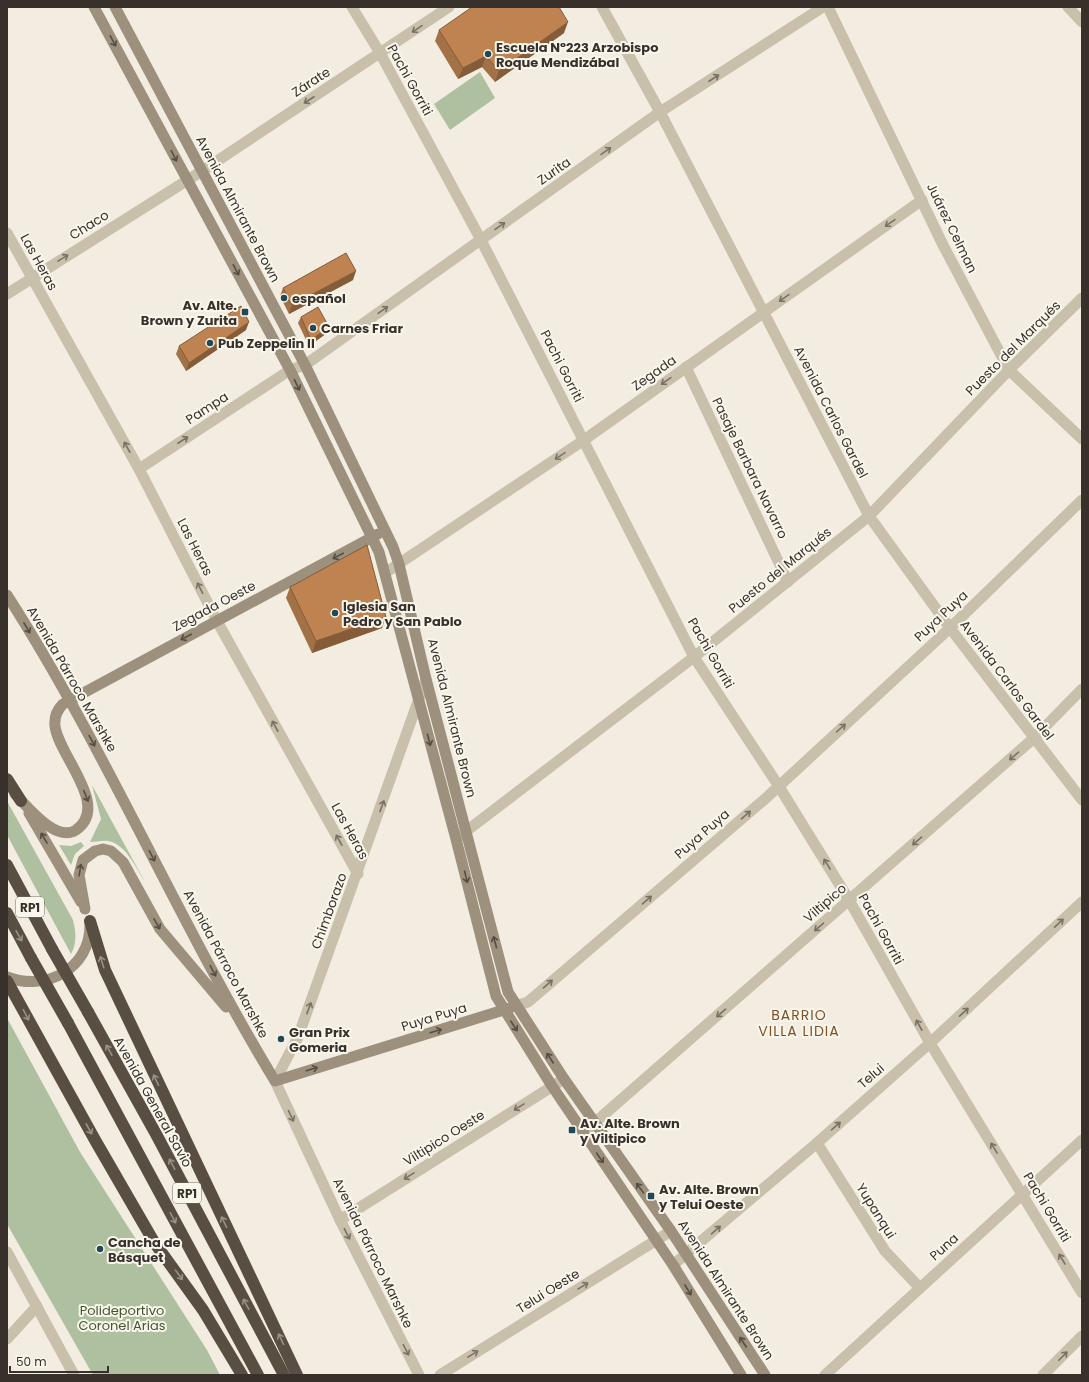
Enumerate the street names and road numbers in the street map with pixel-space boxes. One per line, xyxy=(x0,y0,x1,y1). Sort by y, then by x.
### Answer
street label: Pachi Gorriti xyxy=(383,41,437,119)
street label: Zárate xyxy=(288,63,334,101)
street label: Avenida Almirante Brown xyxy=(191,132,285,286)
street label: Zurita xyxy=(533,153,575,189)
street label: Juárez Celman xyxy=(922,180,982,276)
street label: Chaco xyxy=(66,205,112,245)
street label: Las Heras xyxy=(16,230,62,294)
street label: Puesto del Marqués xyxy=(961,296,1065,400)
street label: Pachi Gorriti xyxy=(536,327,588,405)
street label: Avenida Carlos Gardel xyxy=(789,343,873,481)
street label: Zegada xyxy=(628,351,680,395)
street label: Pampa xyxy=(182,387,232,429)
street label: Pasaje Barbara Navarro xyxy=(707,394,793,542)
street label: Las Heras xyxy=(172,515,218,579)
street label: Puesto del Marqués xyxy=(724,522,836,618)
street label: Zegada Oeste xyxy=(169,576,259,636)
street label: Puya Puya xyxy=(910,586,972,646)
street label: Avenida Párroco Marshke xyxy=(22,603,122,755)
street label: Pachi Gorriti xyxy=(683,614,739,692)
street label: Avenida Carlos Gardel xyxy=(955,616,1059,744)
street label: Avenida Almirante Brown xyxy=(423,636,481,800)
street label: Las Heras xyxy=(327,799,373,863)
street label: Puya Puya xyxy=(670,805,734,863)
street label: Chimborazo xyxy=(306,870,352,952)
street label: Viltipico xyxy=(799,879,851,927)
street label: Avenida Párroco Marshke xyxy=(179,887,273,1041)
street label: Pachi Gorriti xyxy=(854,890,908,968)
road number: RP1 xyxy=(16,897,44,917)
street label: Puya Puya xyxy=(399,998,469,1036)
street label: Avenida General Savio xyxy=(109,1033,197,1171)
street label: Telui xyxy=(854,1059,888,1093)
street label: Viltipico Oeste xyxy=(400,1105,488,1171)
street label: Pachi Gorriti xyxy=(1019,1168,1075,1246)
street label: Avenida Párroco Marshke xyxy=(328,1175,418,1331)
street label: Yupanqui xyxy=(851,1180,901,1242)
road number: RP1 xyxy=(173,1183,201,1203)
street label: Avenida Almirante Brown xyxy=(673,1216,779,1364)
street label: Puna xyxy=(925,1229,963,1265)
street label: Telui Oeste xyxy=(513,1264,583,1318)

